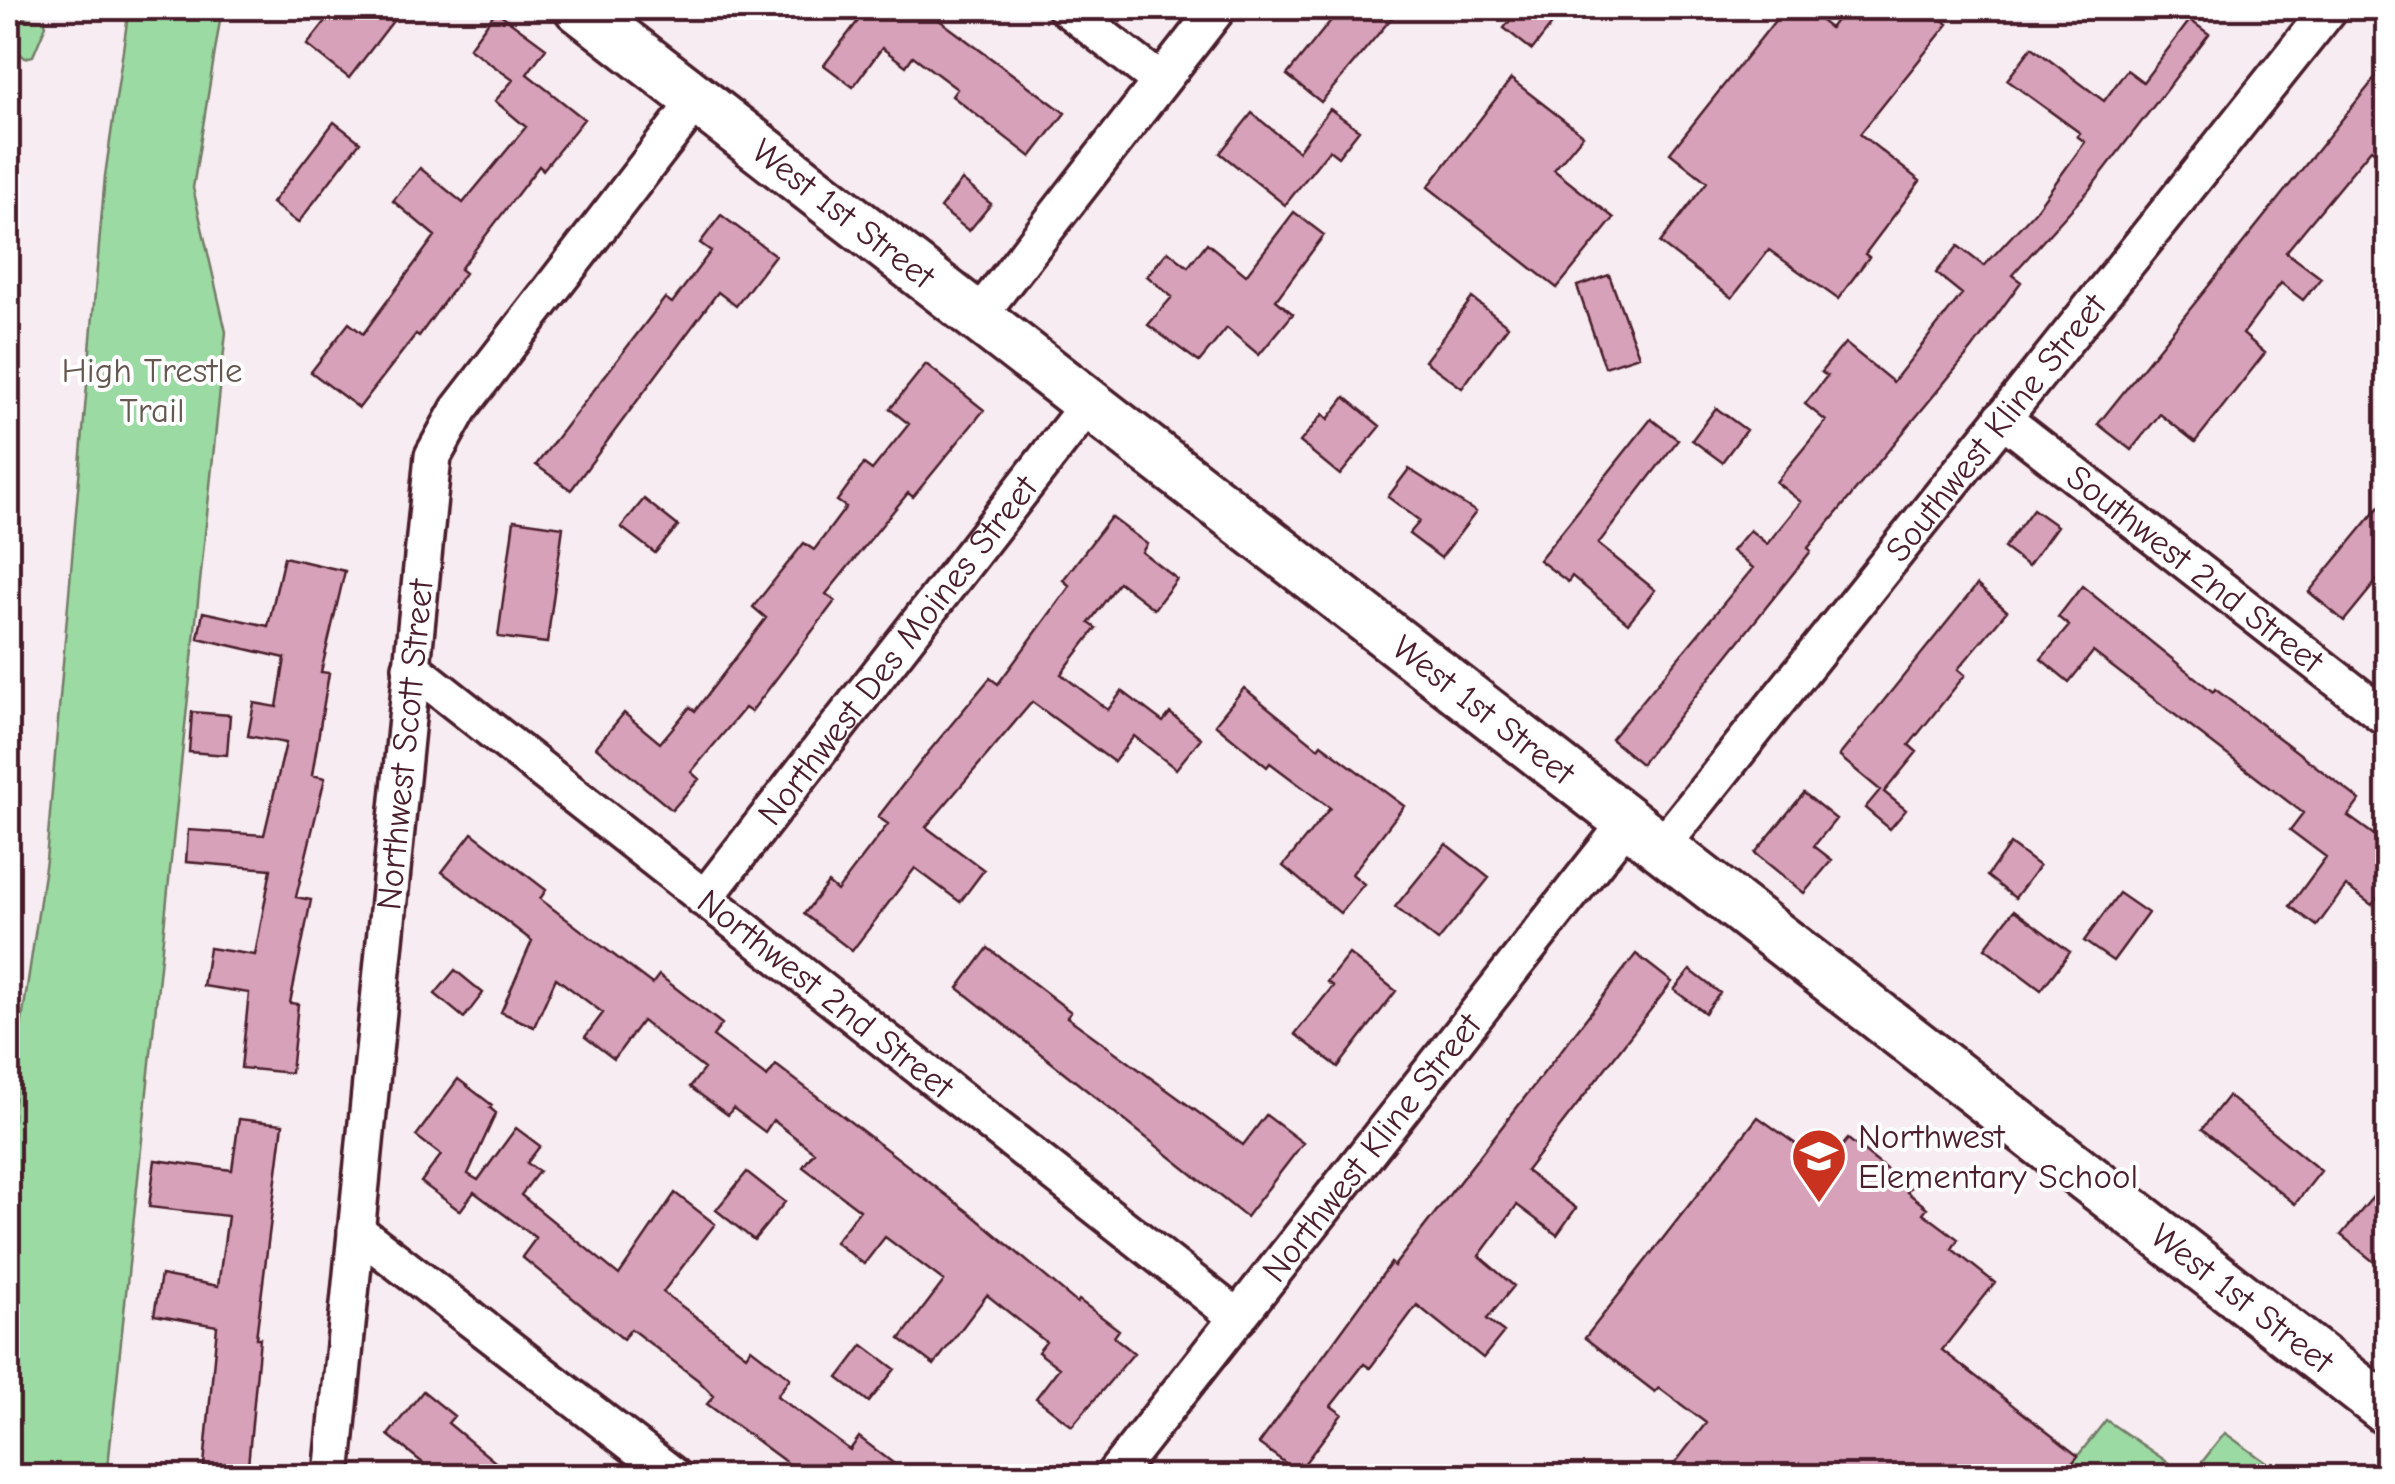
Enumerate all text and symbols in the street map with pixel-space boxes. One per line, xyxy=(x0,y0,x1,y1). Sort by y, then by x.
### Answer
street label: West 1st Street xyxy=(744,130,944,298)
street label: Southwest Kline Street xyxy=(1877,285,2115,570)
park label: High Trestle Trail xyxy=(61,350,243,431)
street label: Southwest 2nd Street xyxy=(2058,456,2332,682)
street label: Northwest Des Moines Street xyxy=(749,467,1047,833)
street label: Northwest Scott Street xyxy=(368,576,442,912)
street label: West 1st Street xyxy=(1384,627,1584,794)
street label: Northwest 2nd Street xyxy=(690,881,962,1108)
street label: Northwest Kline Street xyxy=(1254,1005,1490,1290)
place label: Northwest Elementary School xyxy=(1858,1116,2138,1197)
school or university icon: Northwest Elementary School xyxy=(1789,1126,1849,1205)
street label: West 1st Street xyxy=(2143,1215,2342,1383)

